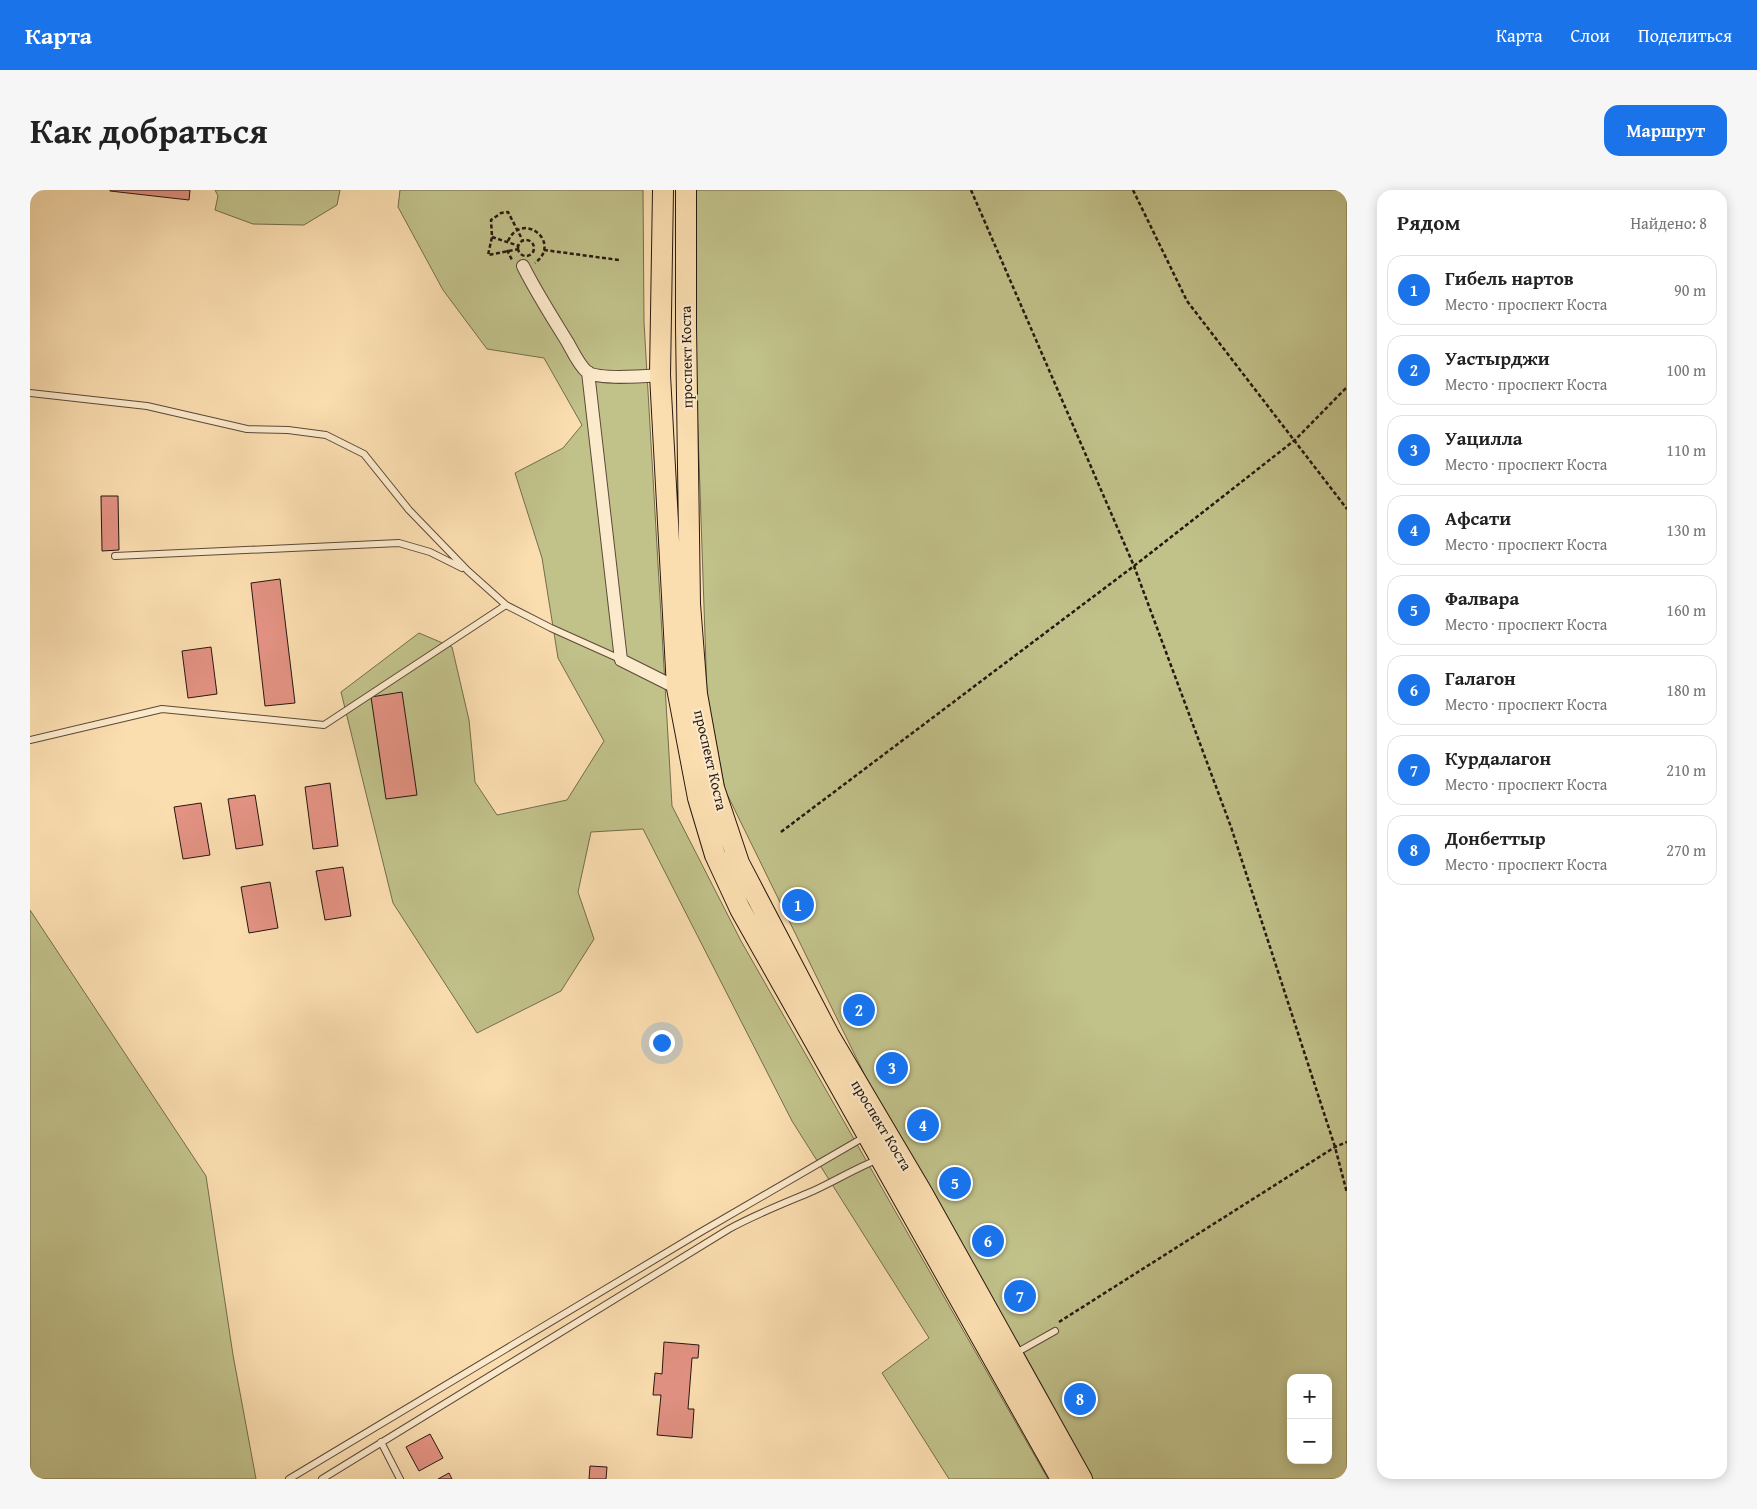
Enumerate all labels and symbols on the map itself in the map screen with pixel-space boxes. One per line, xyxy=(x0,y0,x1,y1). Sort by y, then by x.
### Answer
street label: проспект Коста xyxy=(675,305,697,409)
street label: проспект Коста xyxy=(689,708,733,813)
pin: 1 xyxy=(782,886,814,924)
pin: 2 xyxy=(843,991,875,1029)
your location xyxy=(649,1030,675,1056)
pin: 3 xyxy=(876,1049,908,1087)
street label: проспект Коста xyxy=(847,1076,918,1175)
pin: 4 xyxy=(907,1106,939,1144)
pin: 5 xyxy=(939,1164,971,1202)
pin: 6 xyxy=(972,1222,1004,1260)
pin: 7 xyxy=(1004,1277,1036,1315)
pin: 8 xyxy=(1064,1380,1096,1418)

